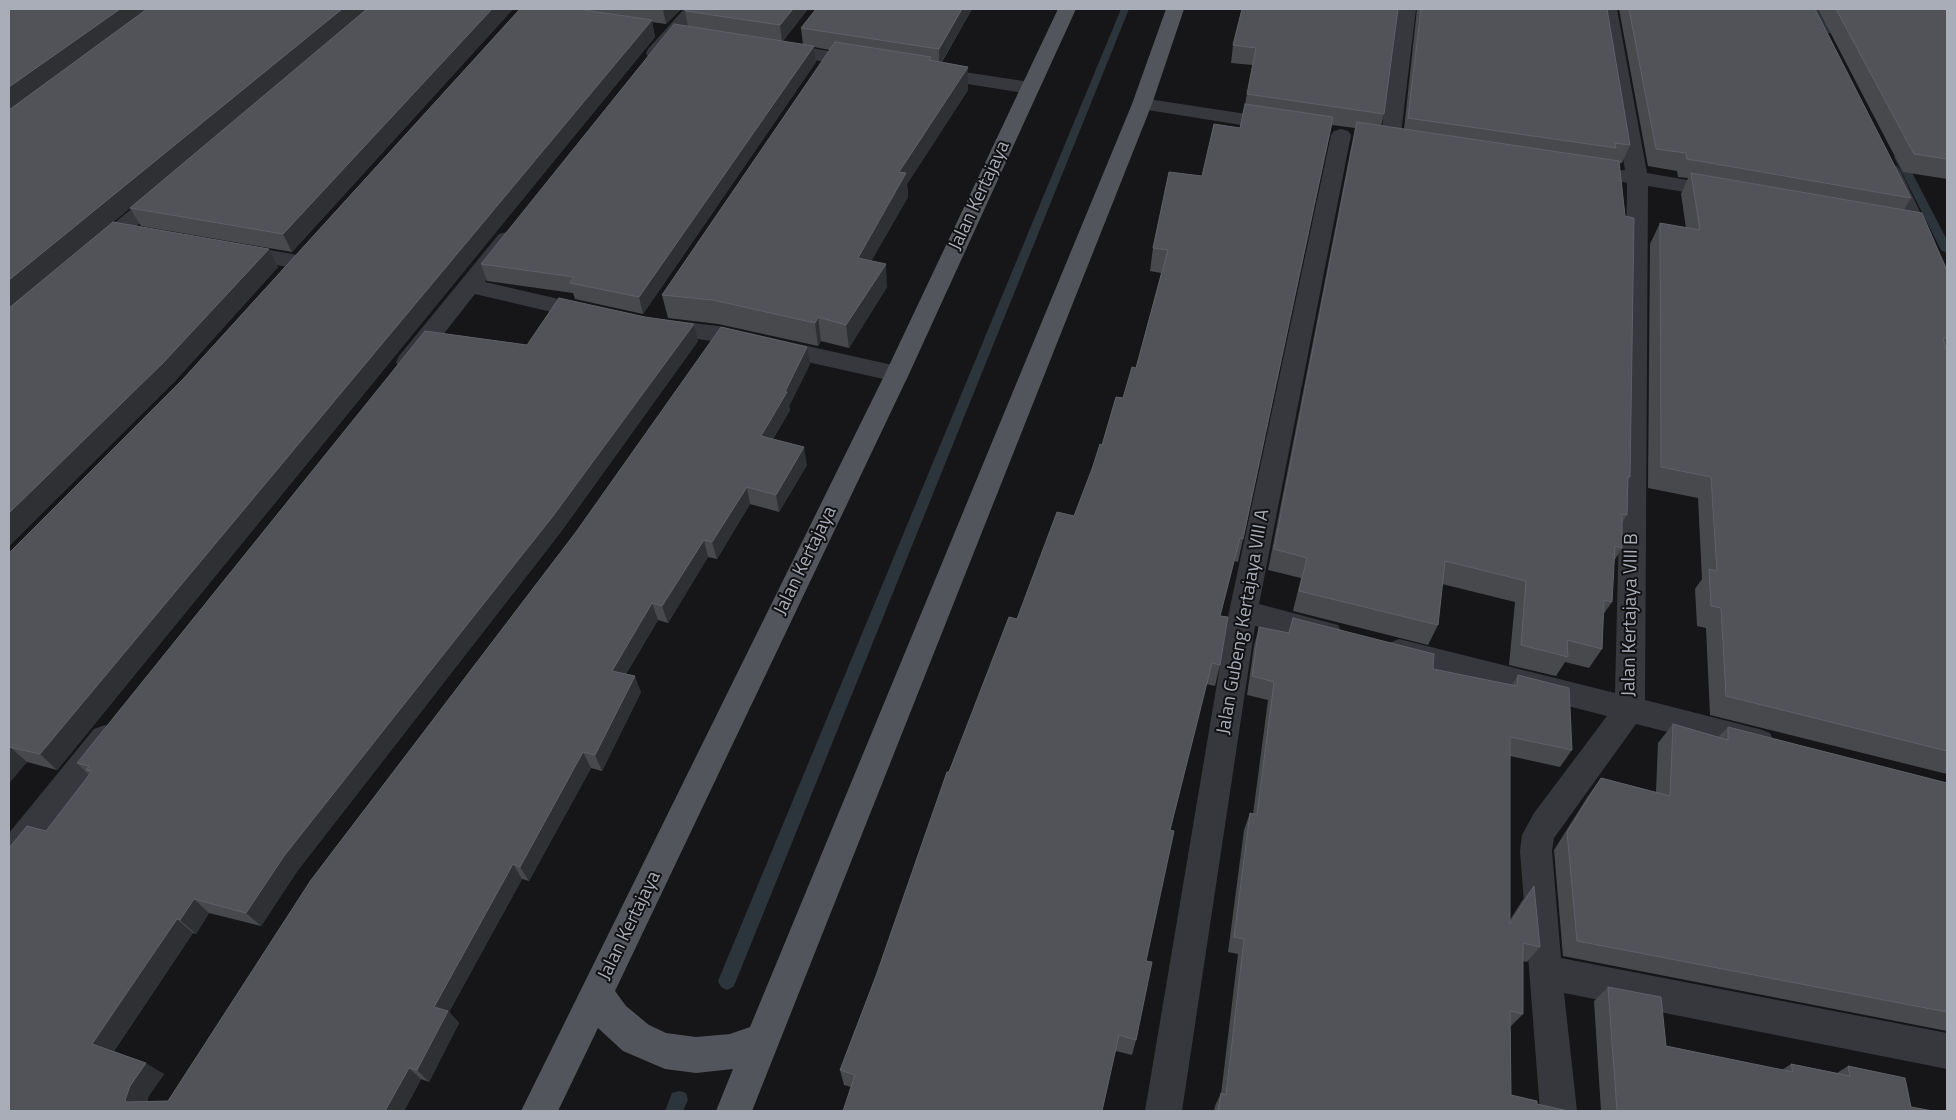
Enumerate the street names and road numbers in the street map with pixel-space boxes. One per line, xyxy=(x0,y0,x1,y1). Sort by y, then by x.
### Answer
street label: Jalan Kertajaya xyxy=(945,138,1015,254)
street label: Jalan Kertajaya xyxy=(770,503,842,619)
street label: Jalan Gubeng Kertajaya VIII A xyxy=(1213,507,1275,737)
street label: Jalan Kertajaya VIII B xyxy=(1618,533,1644,697)
street label: Jalan Kertajaya xyxy=(594,868,666,984)

